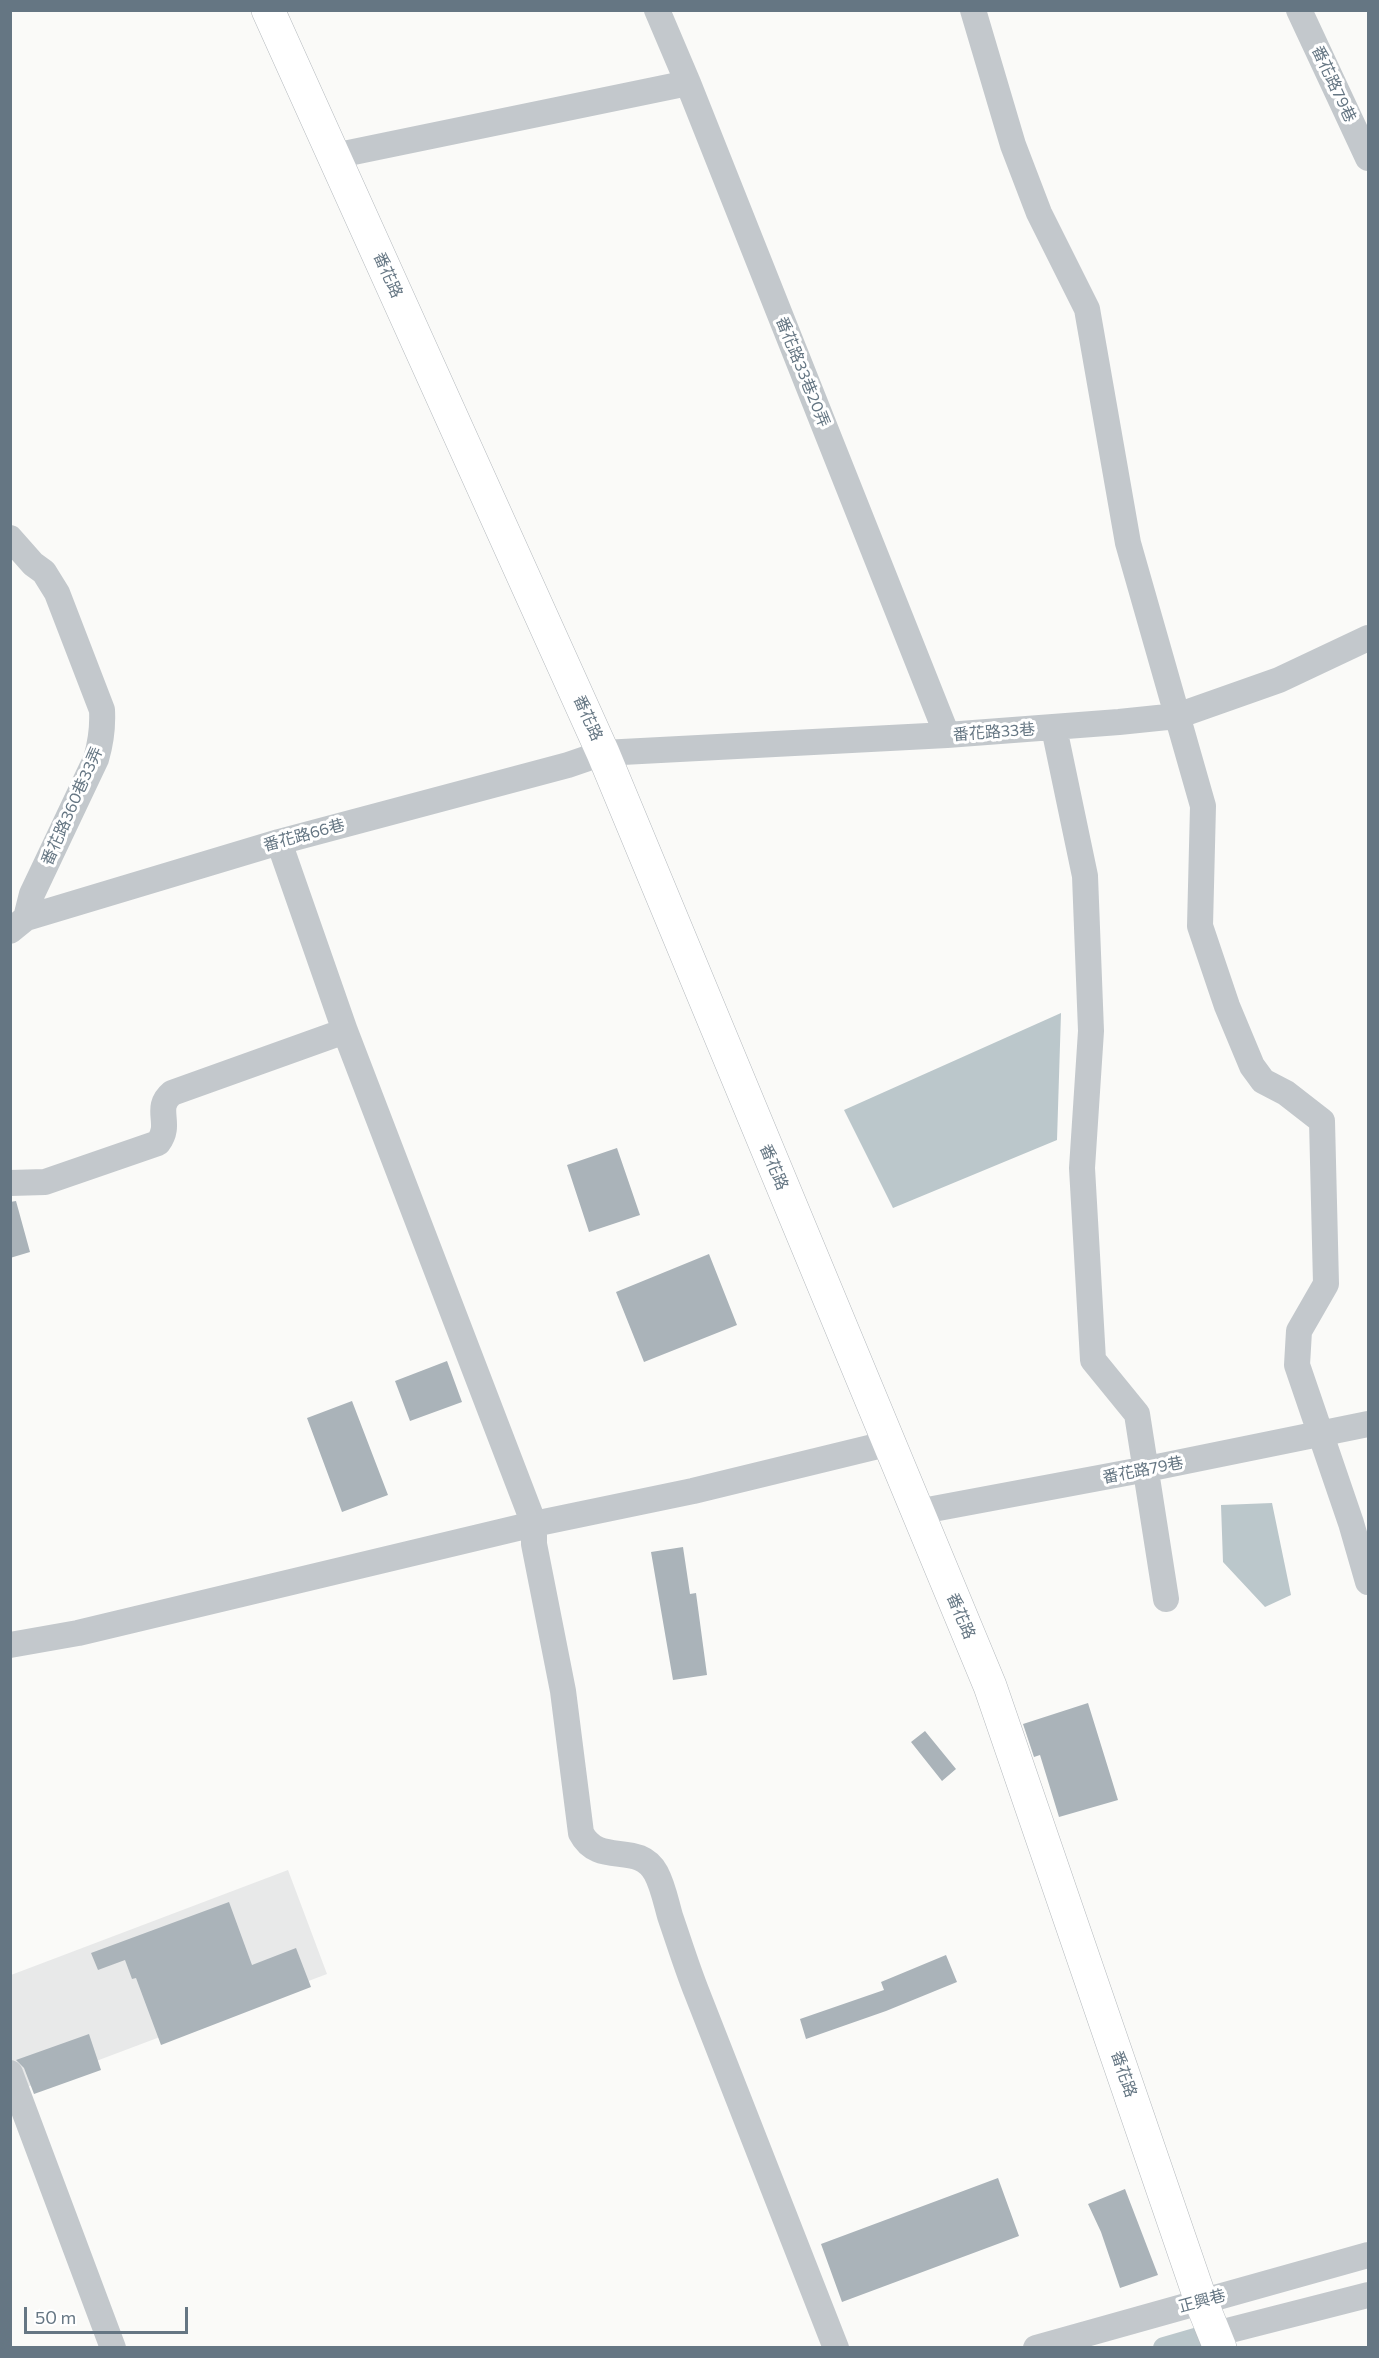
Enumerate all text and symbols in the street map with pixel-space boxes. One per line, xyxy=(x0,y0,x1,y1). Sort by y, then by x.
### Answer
street label: 番花路79巷 xyxy=(1308,43,1360,125)
street label: 番花路 xyxy=(369,249,407,301)
street label: 番花路33巷20弄 xyxy=(772,314,834,430)
street label: 番花路 xyxy=(569,692,607,744)
street label: 番花路33巷 xyxy=(952,720,1036,744)
street label: 番花路360巷33弄 xyxy=(37,744,107,868)
street label: 番花路66巷 xyxy=(261,815,347,855)
street label: 番花路 xyxy=(756,1141,792,1193)
street label: 番花路79巷 xyxy=(1101,1453,1185,1487)
street label: 番花路 xyxy=(943,1590,979,1642)
street label: 番花路 xyxy=(1107,2048,1141,2100)
street label: 正興巷 xyxy=(1176,2286,1228,2316)
scale bar xyxy=(27,2295,190,2333)
text: 50 m xyxy=(35,2306,76,2328)

